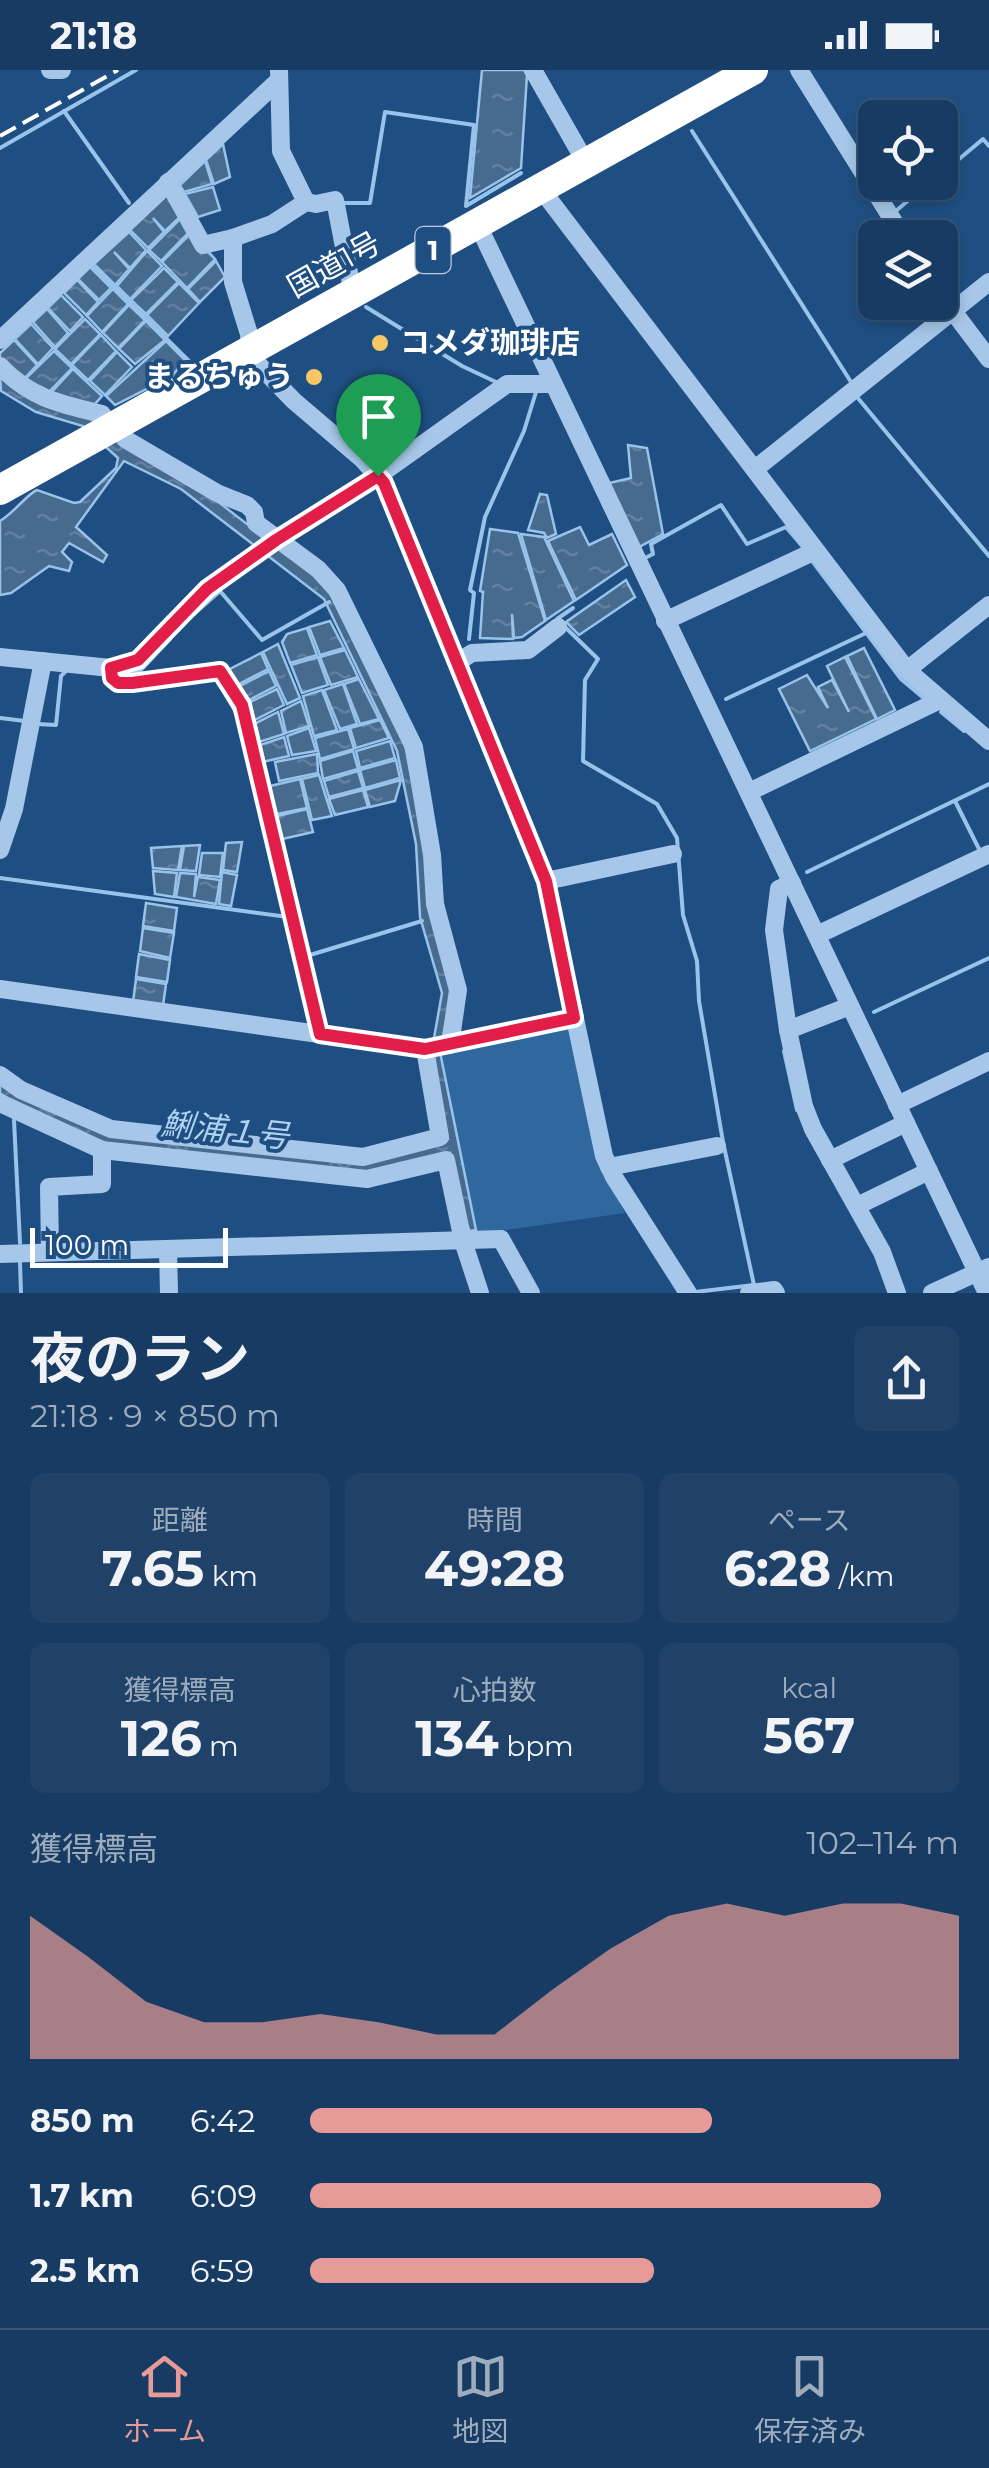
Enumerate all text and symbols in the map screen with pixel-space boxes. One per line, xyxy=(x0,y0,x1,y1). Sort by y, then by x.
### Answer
text: 21:18 xyxy=(50,12,137,59)
map controls xyxy=(858,100,958,320)
button: locate xyxy=(858,100,958,200)
button: layers xyxy=(858,220,958,320)
street label: 国道1号 xyxy=(281,224,387,305)
road number: 1 xyxy=(416,227,450,273)
place label: コメダ珈琲店 xyxy=(400,324,580,361)
marker: コメダ珈琲店 xyxy=(369,332,391,354)
place label: まるちゅう xyxy=(144,358,294,395)
marker: まるちゅう xyxy=(303,366,325,388)
pin xyxy=(336,374,421,477)
icon: arrive xyxy=(351,389,406,444)
water label: 鯏浦１号 xyxy=(159,1103,293,1156)
scale bar xyxy=(30,1223,228,1268)
text: 100 m xyxy=(45,1228,129,1262)
text: 夜のラン xyxy=(30,1325,250,1392)
button: share xyxy=(854,1326,959,1431)
text: 21:18 · 9 × 850 m xyxy=(30,1396,280,1435)
text: 距離 xyxy=(152,1503,208,1537)
text: 時間 xyxy=(466,1503,523,1537)
text: ペース xyxy=(768,1503,850,1537)
text: 7.65 xyxy=(102,1538,204,1599)
text: 49:28 xyxy=(424,1538,565,1599)
text: 6:28 xyxy=(724,1538,831,1599)
text: km xyxy=(204,1559,258,1593)
text: /km xyxy=(831,1559,894,1593)
text: kcal xyxy=(781,1671,837,1705)
text: 獲得標高 xyxy=(124,1673,236,1707)
text: 心拍数 xyxy=(452,1673,537,1707)
text: 567 xyxy=(763,1705,855,1766)
text: 126 xyxy=(121,1708,202,1769)
text: 134 xyxy=(415,1708,499,1769)
text: m xyxy=(202,1729,239,1763)
text: bpm xyxy=(499,1729,574,1763)
text: 102–114 m xyxy=(806,1823,959,1862)
text: 獲得標高 xyxy=(30,1829,158,1868)
text: 850 m xyxy=(30,2101,135,2140)
text: 6:42 xyxy=(190,2101,256,2140)
text: 1.7 km xyxy=(30,2176,134,2215)
text: 6:09 xyxy=(190,2176,257,2215)
text: 2.5 km xyxy=(30,2251,140,2290)
text: 6:59 xyxy=(190,2251,254,2290)
tab: ホーム xyxy=(123,2349,206,2449)
tab: 地図 xyxy=(452,2349,508,2449)
tab: 保存済み xyxy=(754,2349,866,2449)

